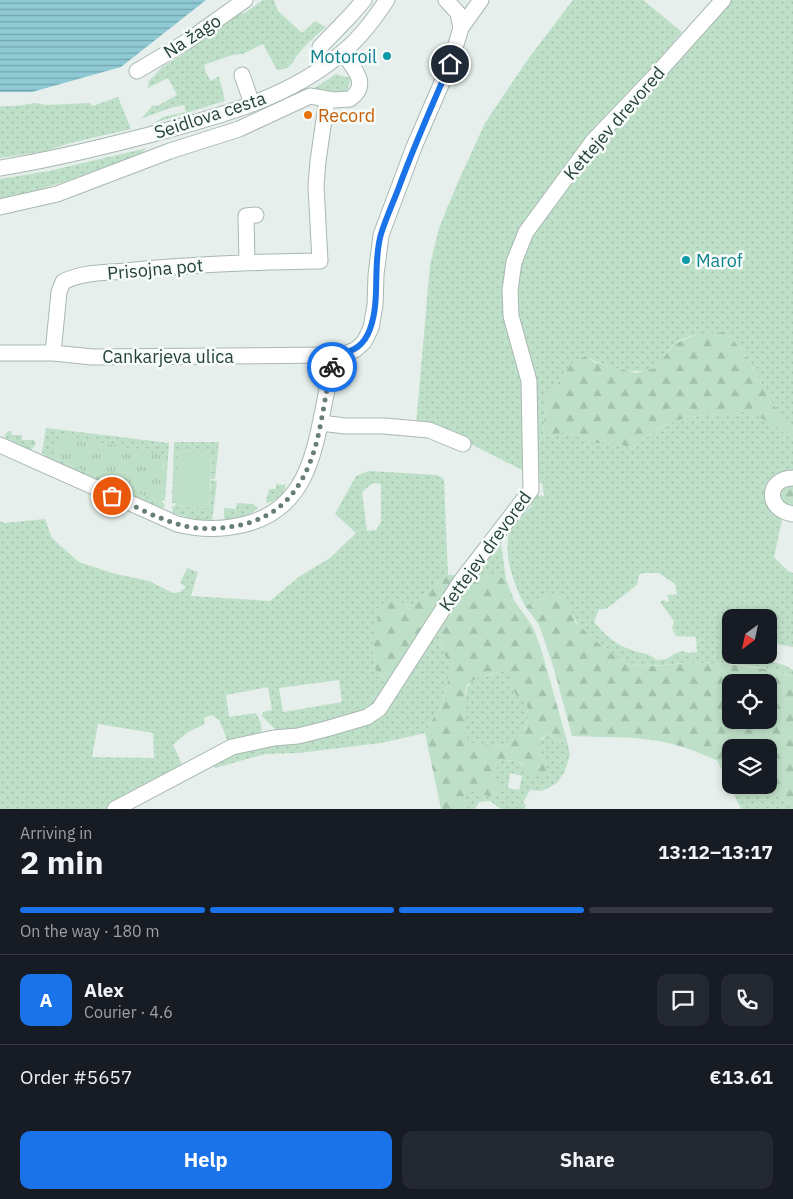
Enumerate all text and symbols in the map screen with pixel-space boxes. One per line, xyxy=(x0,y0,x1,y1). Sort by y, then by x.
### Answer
street label: Na žago xyxy=(159,9,225,63)
pin xyxy=(429,43,471,85)
place label: Motoroil xyxy=(310,45,377,68)
marker: Motoroil xyxy=(381,50,393,62)
icon: home xyxy=(436,50,464,78)
street label: Kettejev drevored xyxy=(558,62,670,184)
street label: Seidlova cesta xyxy=(151,86,269,144)
place label: Record xyxy=(318,104,375,127)
marker: Record xyxy=(302,109,314,121)
place label: Marof xyxy=(696,249,743,272)
street label: Prisojna pot xyxy=(106,253,204,285)
marker: Marof xyxy=(680,254,692,266)
courier xyxy=(307,342,357,392)
street label: Cankarjeva ulica xyxy=(102,345,234,368)
icon: bike xyxy=(318,353,346,381)
pin xyxy=(91,475,133,517)
icon: bag xyxy=(98,482,126,510)
street label: Kettejev drevored xyxy=(434,486,536,616)
north arrow xyxy=(722,609,778,664)
map controls xyxy=(722,609,777,794)
button: locate xyxy=(722,674,777,729)
button: layers xyxy=(722,739,777,794)
text: Arriving in xyxy=(20,823,92,843)
text: 13:12–13:17 xyxy=(658,840,773,864)
text: 2 min xyxy=(20,841,104,883)
text: On the way · 180 m xyxy=(20,921,159,941)
button: chat xyxy=(657,974,709,1026)
button: phone xyxy=(721,974,773,1026)
text: Alex xyxy=(84,978,124,1002)
text: A xyxy=(39,988,53,1012)
text: Courier · 4.6 xyxy=(84,1002,173,1022)
text: Order #5657 xyxy=(20,1065,132,1089)
text: €13.61 xyxy=(710,1065,773,1089)
button: Help xyxy=(20,1131,392,1189)
button: Share xyxy=(402,1131,773,1189)

